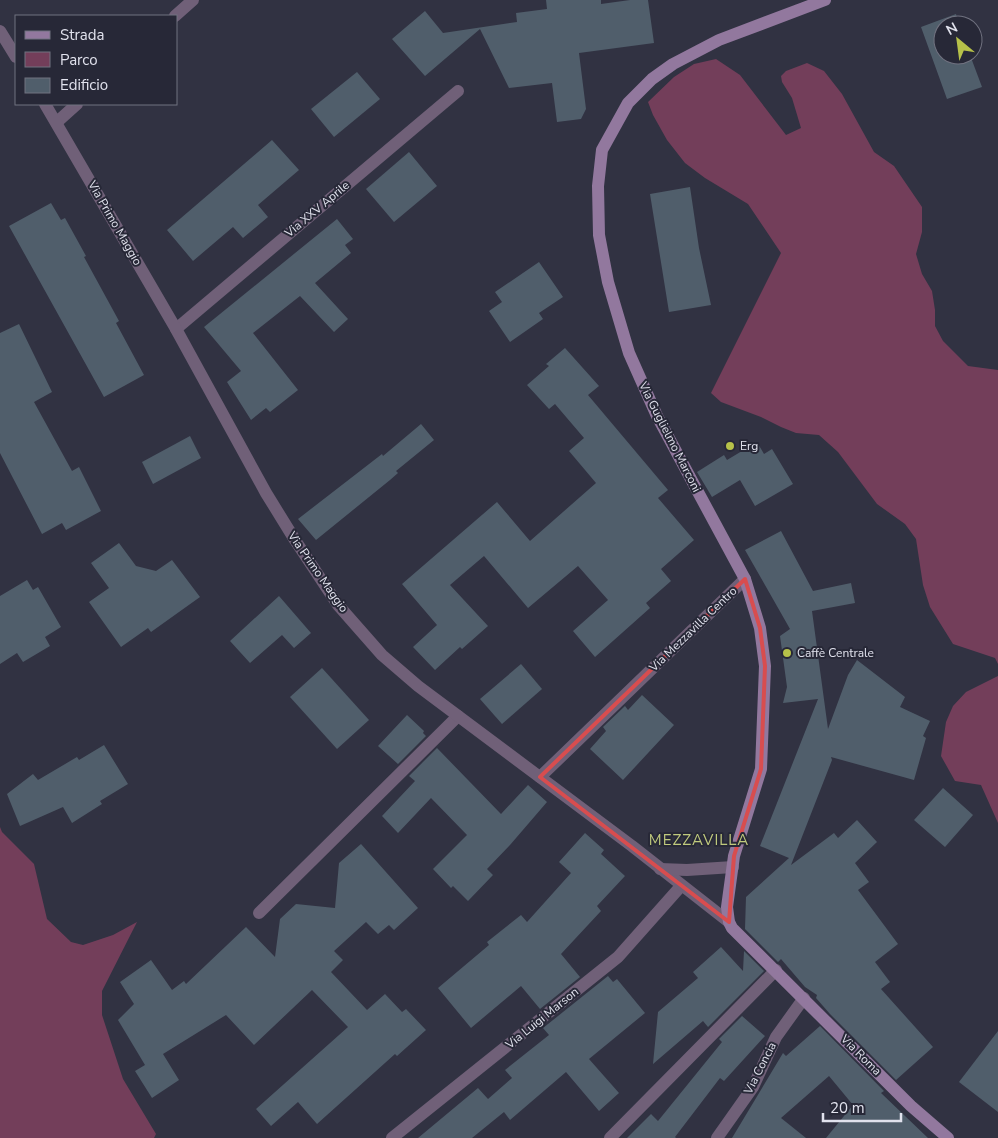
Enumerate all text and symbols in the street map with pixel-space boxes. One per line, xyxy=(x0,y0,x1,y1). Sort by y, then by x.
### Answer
legend xyxy=(15,15,178,105)
north arrow xyxy=(933,15,983,65)
text: N xyxy=(943,18,961,40)
text: Strada xyxy=(60,25,104,45)
text: Parco xyxy=(60,50,98,70)
text: Edificio xyxy=(60,75,108,95)
street label: Via Primo Maggio xyxy=(84,177,146,269)
street label: Via XXV Aprile xyxy=(280,177,353,241)
street label: Via Guglielmo Marconi xyxy=(635,378,705,495)
place label: Erg xyxy=(740,438,758,454)
marker: Erg xyxy=(724,440,736,452)
street label: Via Primo Maggio xyxy=(284,528,352,616)
street label: Via Mezzavilla Centro xyxy=(645,583,740,676)
place label: Caffè Centrale xyxy=(797,645,874,661)
marker: Caffè Centrale xyxy=(781,647,793,659)
district label: MEZZAVILLA xyxy=(649,830,749,850)
street label: Via Luigi Marson xyxy=(501,984,582,1053)
street label: Via Roma xyxy=(836,1030,885,1079)
street label: Via Concia xyxy=(740,1039,780,1098)
scale bar xyxy=(823,1090,900,1122)
text: 20 m xyxy=(830,1098,865,1118)

